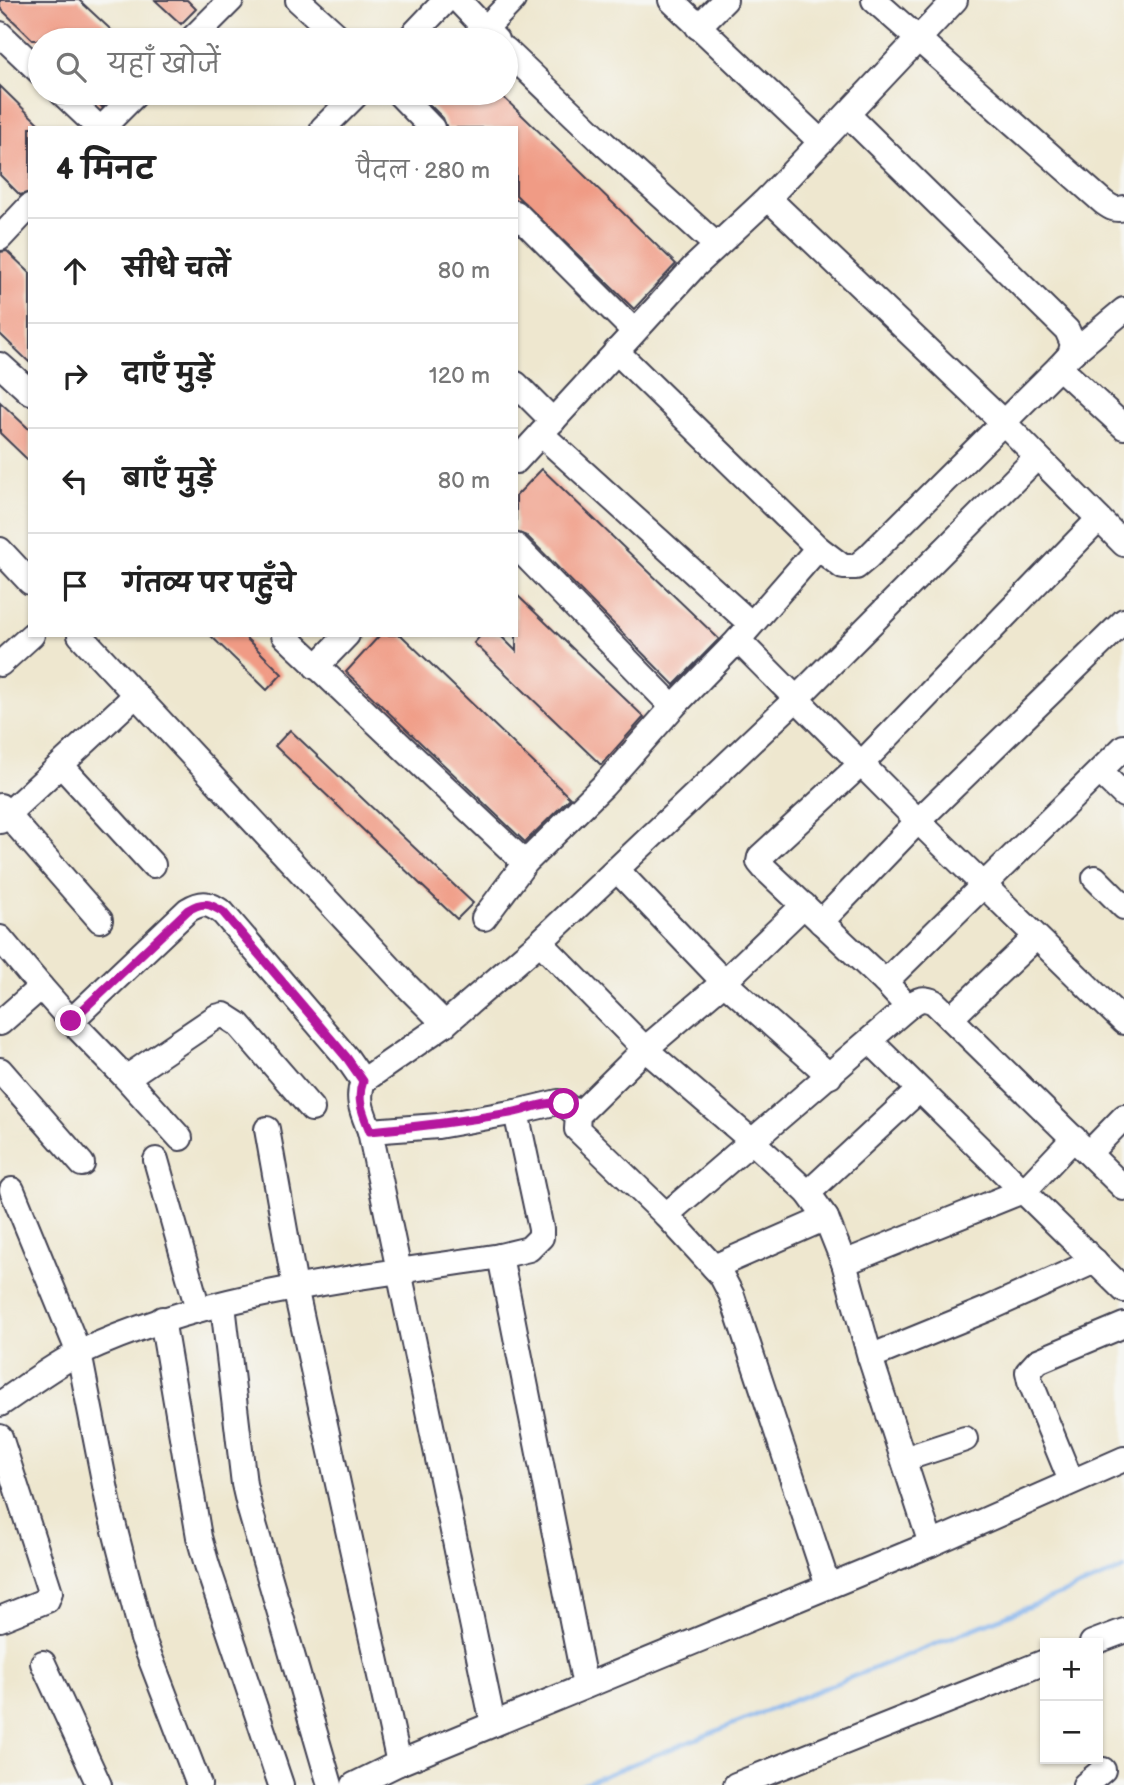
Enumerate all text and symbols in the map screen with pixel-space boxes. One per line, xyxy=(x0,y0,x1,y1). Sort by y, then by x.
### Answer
search box xyxy=(28,28,518,105)
icon: search xyxy=(52,48,90,86)
text: यहाँ खोजें xyxy=(108,50,220,81)
text: 4 मिनट xyxy=(56,152,155,188)
text: पैदल · 280 m xyxy=(356,157,490,185)
icon: ahead xyxy=(56,252,94,290)
text: सीधे चलें xyxy=(123,254,230,285)
text: 80 m xyxy=(438,257,490,285)
icon: right xyxy=(56,357,94,395)
text: दाएँ मुड़ें xyxy=(123,359,214,390)
text: 120 m xyxy=(429,362,490,390)
icon: left xyxy=(56,462,94,500)
text: बाएँ मुड़ें xyxy=(123,464,215,495)
text: 80 m xyxy=(438,467,490,495)
icon: arrive xyxy=(56,567,94,605)
text: गंतव्य पर पहुँचे xyxy=(123,569,295,600)
route end xyxy=(55,1005,86,1036)
route start xyxy=(548,1088,579,1119)
map controls xyxy=(1040,1638,1103,1764)
button: + xyxy=(1040,1638,1103,1701)
button: − xyxy=(1040,1701,1103,1764)

